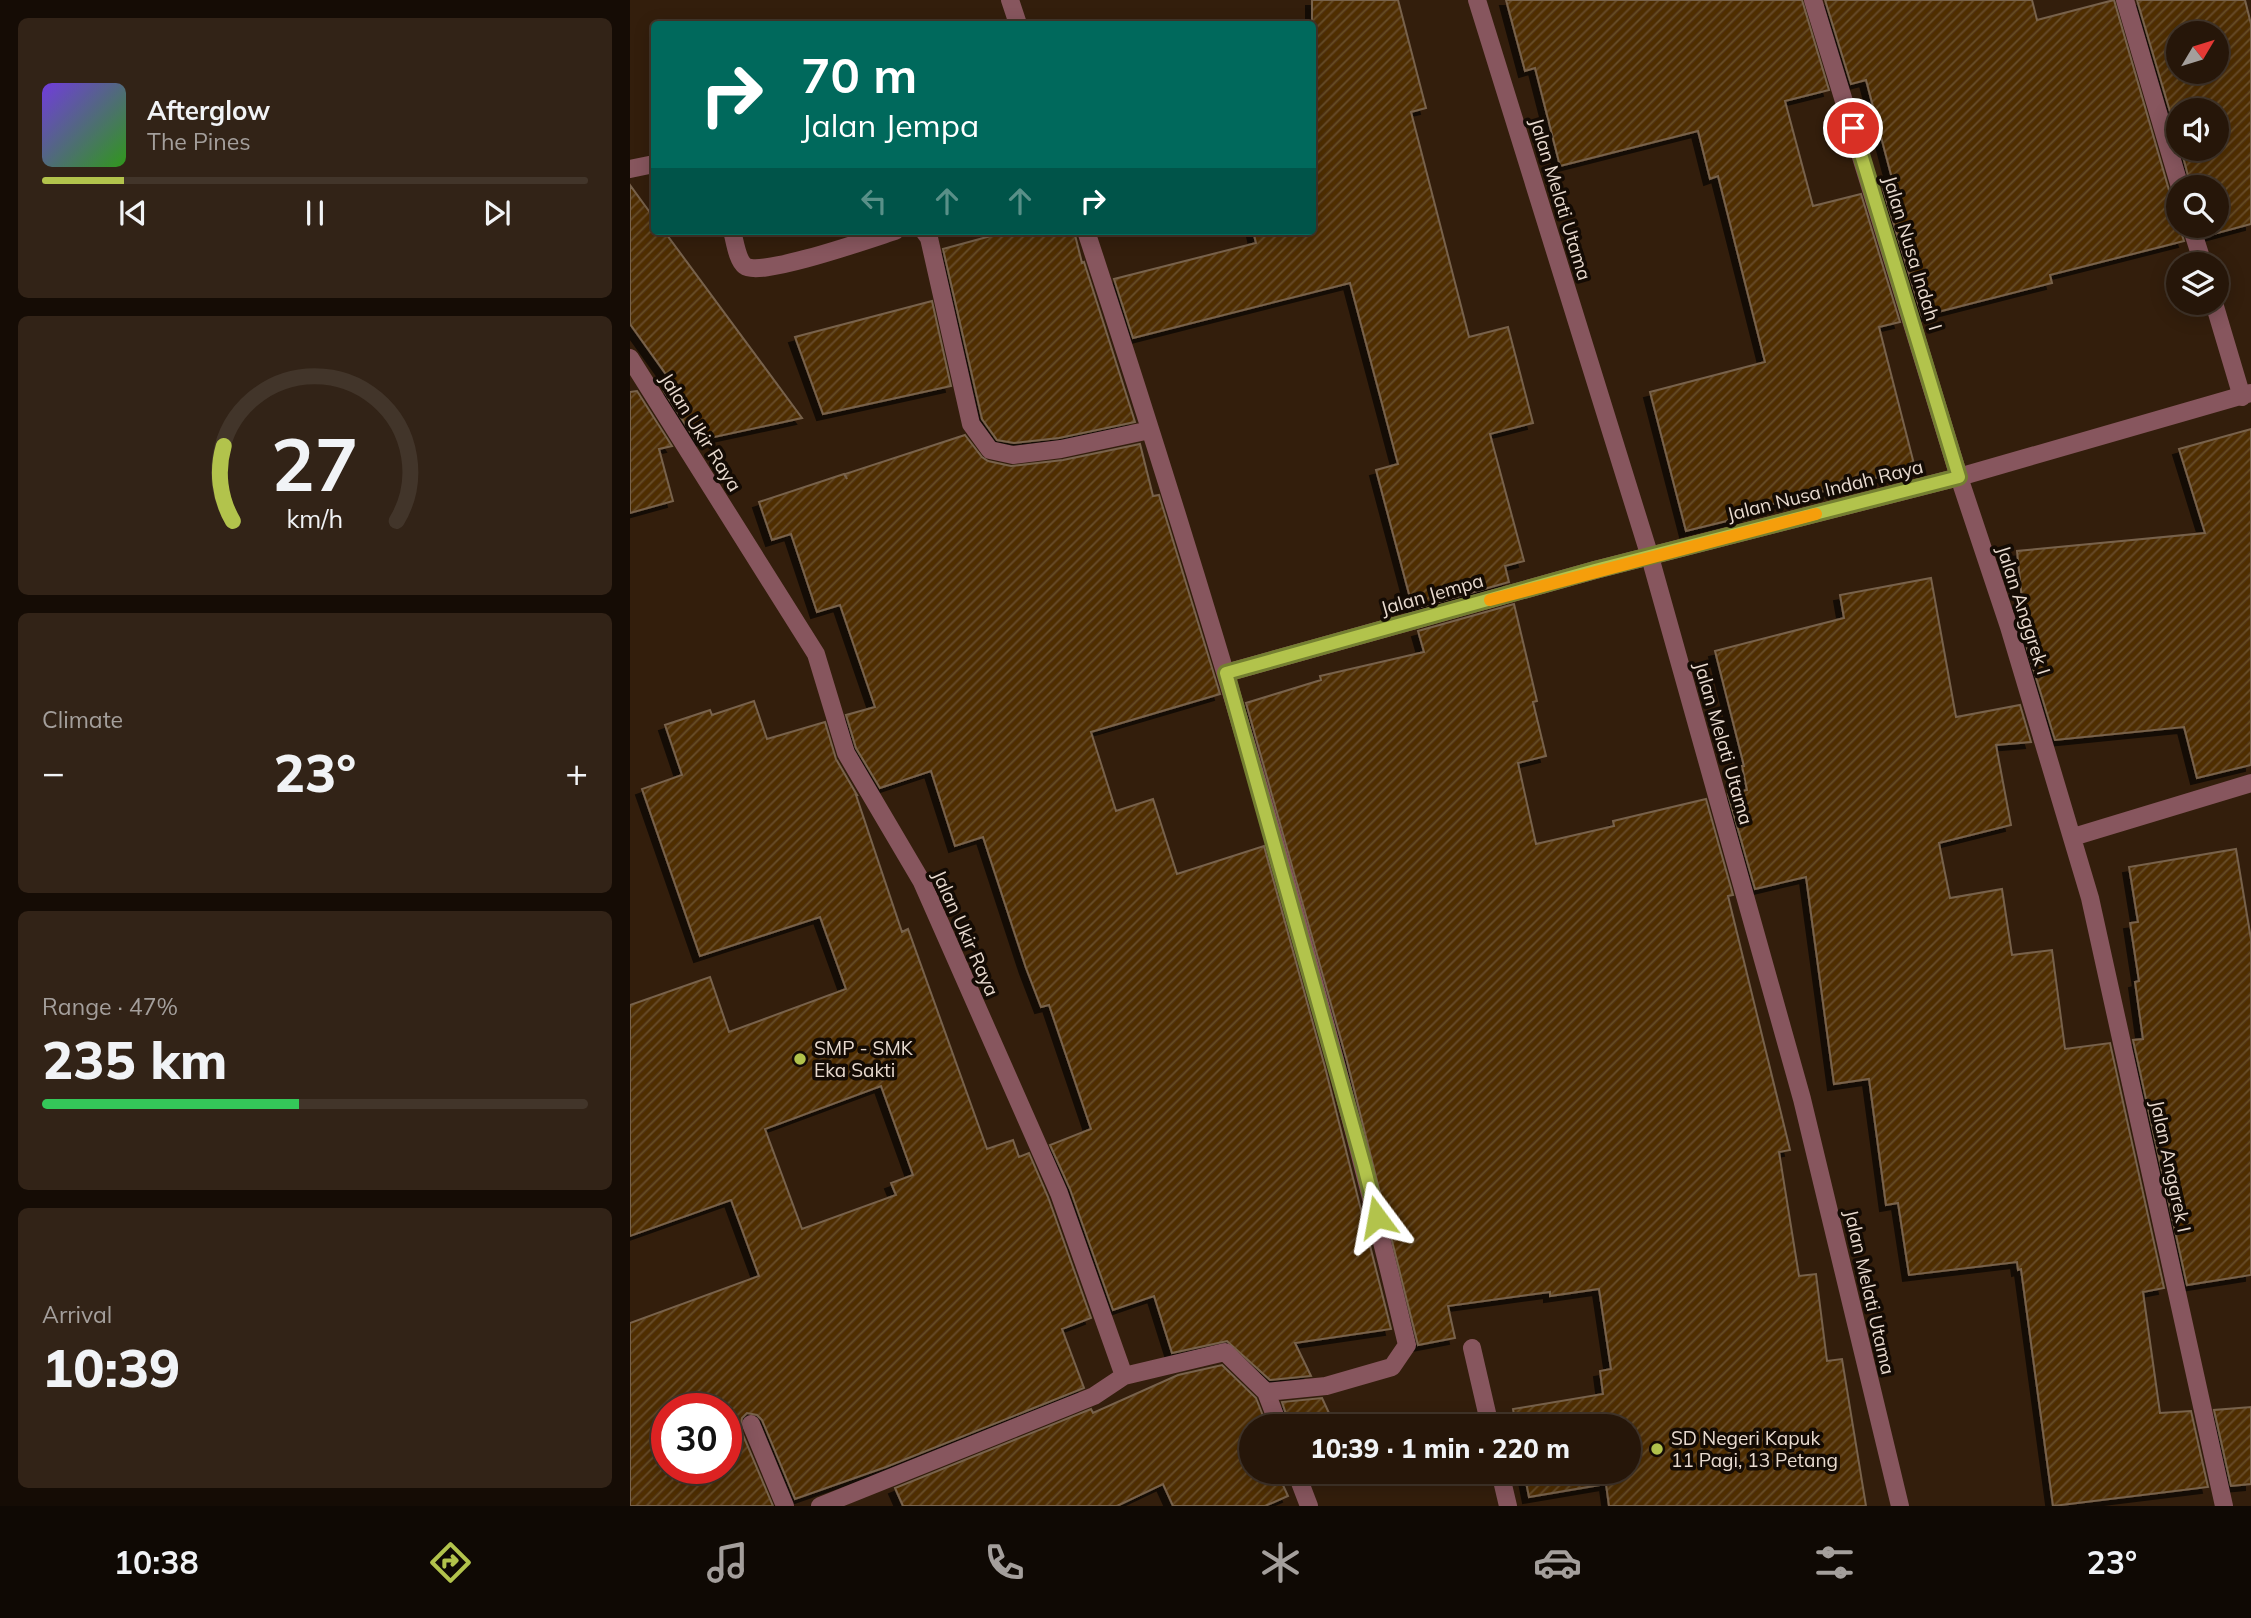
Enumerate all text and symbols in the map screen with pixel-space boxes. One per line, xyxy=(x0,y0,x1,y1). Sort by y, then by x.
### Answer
north arrow xyxy=(2166,21,2230,84)
map controls xyxy=(2166,21,2229,315)
text: 70 m xyxy=(801,44,917,105)
icon: right xyxy=(686,49,777,140)
text: Afterglow xyxy=(147,94,270,127)
pin xyxy=(1823,98,1883,158)
button: sound xyxy=(2166,98,2229,161)
text: Jalan Jempa xyxy=(801,105,979,145)
icon: arrive xyxy=(1834,109,1872,147)
street label: Jalan Melati Utama xyxy=(1525,115,1597,283)
text: The Pines xyxy=(147,127,251,156)
street label: Jalan Nusa Indah I xyxy=(1878,173,1948,333)
button: search xyxy=(2166,175,2229,238)
icon: left xyxy=(855,182,893,220)
icon: ahead xyxy=(928,182,966,220)
icon: ahead xyxy=(1001,182,1039,220)
icon: right xyxy=(1074,182,1112,220)
icon: previous xyxy=(114,194,152,232)
icon: pause xyxy=(296,194,334,232)
icon: next xyxy=(478,194,516,232)
button: layers xyxy=(2166,252,2229,315)
street label: Jalan Ukir Raya xyxy=(655,368,747,496)
text: 27 xyxy=(271,419,359,510)
street label: Jalan Nusa Indah Raya xyxy=(1724,454,1926,526)
text: km/h xyxy=(287,503,343,534)
street label: Jalan Anggrek I xyxy=(1992,542,2056,678)
street label: Jalan Jempa xyxy=(1378,568,1486,620)
street label: Jalan Melati Utama xyxy=(1689,659,1759,827)
text: Climate xyxy=(42,705,123,734)
text: 23° xyxy=(274,740,356,805)
text: − xyxy=(42,748,65,796)
text: + xyxy=(565,748,588,796)
street label: Jalan Ukir Raya xyxy=(927,866,1005,1000)
text: Range · 47% xyxy=(42,992,178,1021)
text: 235 km xyxy=(42,1027,227,1092)
place label: SMP - SMK Eka Sakti xyxy=(814,1036,914,1082)
marker: SMP - SMK Eka Sakti xyxy=(792,1051,808,1067)
street label: Jalan Anggrek I xyxy=(2145,1098,2197,1234)
position arrow xyxy=(1340,1180,1414,1254)
street label: Jalan Melati Utama xyxy=(1839,1207,1901,1377)
text: Arrival xyxy=(42,1300,112,1329)
text: 10:39 xyxy=(42,1335,180,1400)
speed limit sign: 30 xyxy=(651,1393,742,1484)
place label: SD Negeri Kapuk 11 Pagi, 13 Petang xyxy=(1671,1426,1838,1472)
text: 10:39 · 1 min · 220 m xyxy=(1310,1432,1570,1465)
marker: SD Negeri Kapuk 11 Pagi, 13 Petang xyxy=(1649,1441,1665,1457)
icon: directions xyxy=(426,1538,475,1587)
icon: music xyxy=(703,1538,752,1587)
icon: phone xyxy=(980,1538,1029,1587)
icon: climate xyxy=(1256,1538,1305,1587)
icon: car xyxy=(1533,1538,1582,1587)
icon: filters xyxy=(1810,1538,1859,1587)
text: 10:38 xyxy=(114,1542,199,1582)
text: 23° xyxy=(2087,1542,2137,1582)

